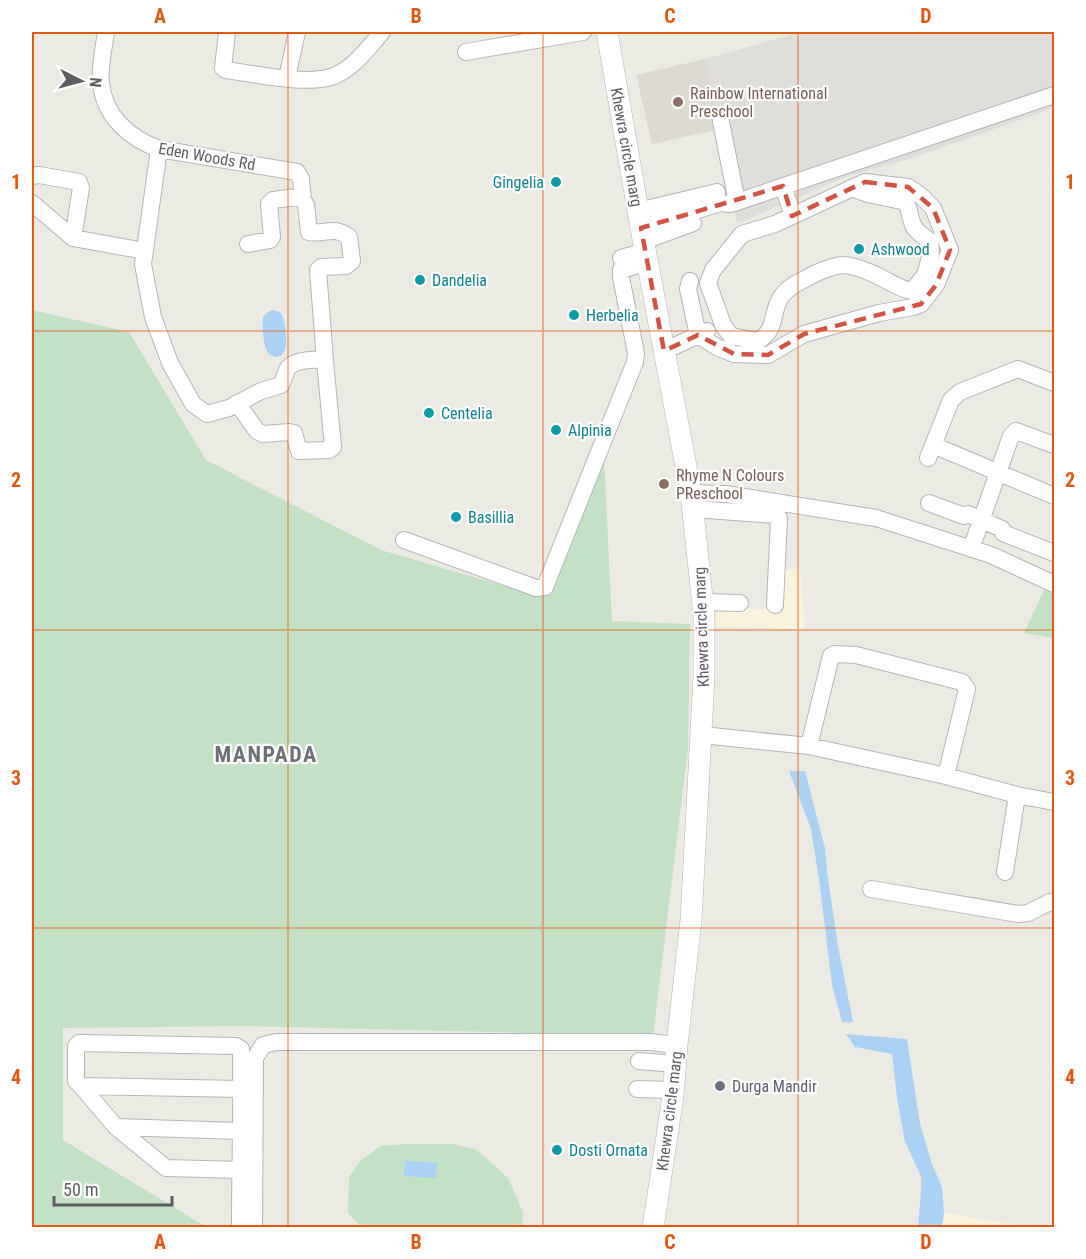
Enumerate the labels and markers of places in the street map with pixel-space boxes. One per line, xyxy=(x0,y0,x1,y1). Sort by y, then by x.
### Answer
place label: Rainbow International Preschool xyxy=(690,84,827,121)
marker: Rainbow International Preschool xyxy=(671,95,685,109)
place label: Gingelia xyxy=(493,173,544,192)
marker: Gingelia xyxy=(549,175,563,189)
place label: Ashwood xyxy=(871,240,930,259)
marker: Ashwood xyxy=(852,242,866,256)
place label: Dandelia xyxy=(432,271,487,290)
marker: Dandelia xyxy=(413,273,427,287)
place label: Herbelia xyxy=(586,306,639,325)
marker: Herbelia xyxy=(567,308,581,322)
place label: Centelia xyxy=(441,404,493,423)
marker: Centelia xyxy=(422,406,436,420)
place label: Alpinia xyxy=(568,421,612,440)
marker: Alpinia xyxy=(549,423,563,437)
place label: Rhyme N Colours PReschool xyxy=(676,466,784,503)
marker: Rhyme N Colours PReschool xyxy=(657,477,671,491)
place label: Basillia xyxy=(468,508,514,527)
marker: Basillia xyxy=(449,510,463,524)
place label: Durga Mandir xyxy=(732,1077,817,1096)
marker: Durga Mandir xyxy=(713,1079,727,1093)
place label: Dosti Ornata xyxy=(569,1141,648,1160)
marker: Dosti Ornata xyxy=(550,1143,564,1157)

